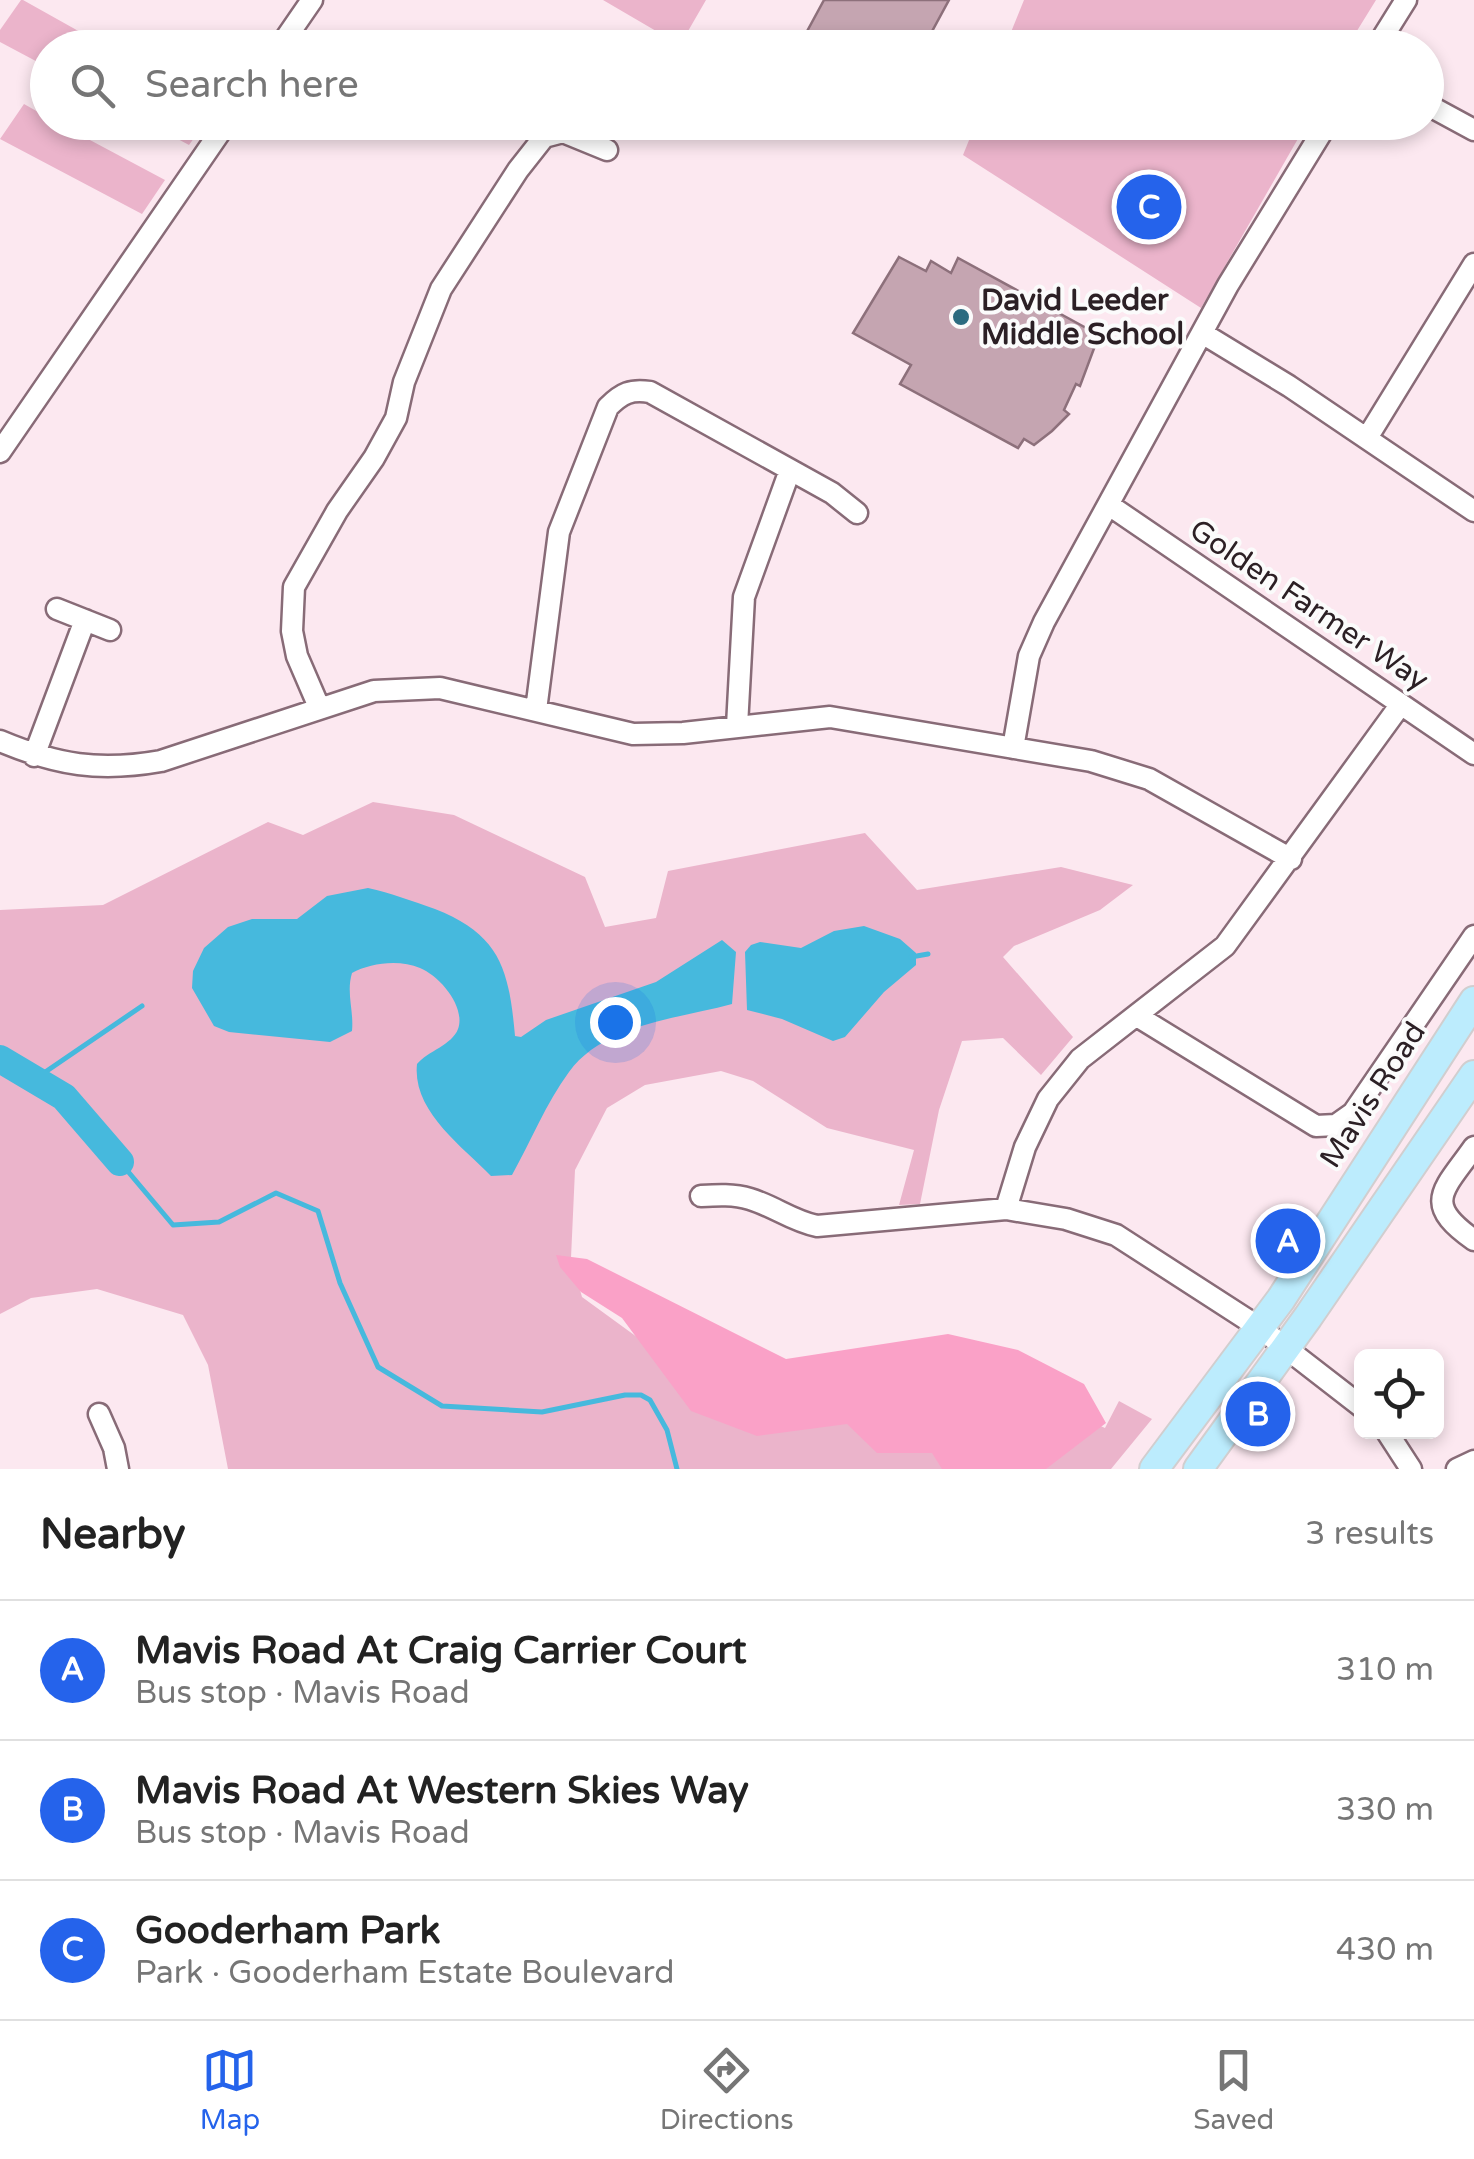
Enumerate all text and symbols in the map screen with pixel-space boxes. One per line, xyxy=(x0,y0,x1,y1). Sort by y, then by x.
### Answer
search box xyxy=(30,30,1444,140)
icon: search xyxy=(65,58,120,113)
text: Search here xyxy=(145,62,359,108)
pin: C xyxy=(1116,170,1182,244)
place label: David Leeder Middle School xyxy=(981,282,1184,353)
marker: David Leeder Middle School xyxy=(950,306,972,328)
street label: Golden Farmer Way xyxy=(1182,511,1436,699)
your location xyxy=(590,997,641,1048)
street label: Mavis Road xyxy=(1312,1015,1434,1175)
pin: A xyxy=(1256,1204,1320,1278)
map controls xyxy=(1354,1349,1444,1439)
button: locate xyxy=(1354,1349,1444,1439)
pin: B xyxy=(1226,1376,1290,1452)
text: Nearby xyxy=(40,1509,185,1560)
text: 3 results xyxy=(1305,1515,1434,1553)
text: Mavis Road At Craig Carrier Court xyxy=(135,1628,746,1674)
text: A xyxy=(61,1651,84,1689)
text: 310 m xyxy=(1336,1651,1434,1689)
text: Bus stop · Mavis Road xyxy=(135,1674,470,1712)
text: Mavis Road At Western Skies Way xyxy=(135,1768,749,1814)
text: B xyxy=(61,1791,84,1829)
text: 330 m xyxy=(1336,1791,1434,1829)
text: Bus stop · Mavis Road xyxy=(135,1814,470,1852)
text: Gooderham Park xyxy=(135,1908,440,1954)
text: C xyxy=(61,1931,84,1969)
text: 430 m xyxy=(1336,1931,1434,1969)
text: Park · Gooderham Estate Boulevard xyxy=(135,1954,675,1992)
tab: Map xyxy=(200,2043,260,2137)
tab: Directions xyxy=(660,2043,794,2137)
tab: Saved xyxy=(1193,2043,1274,2137)

